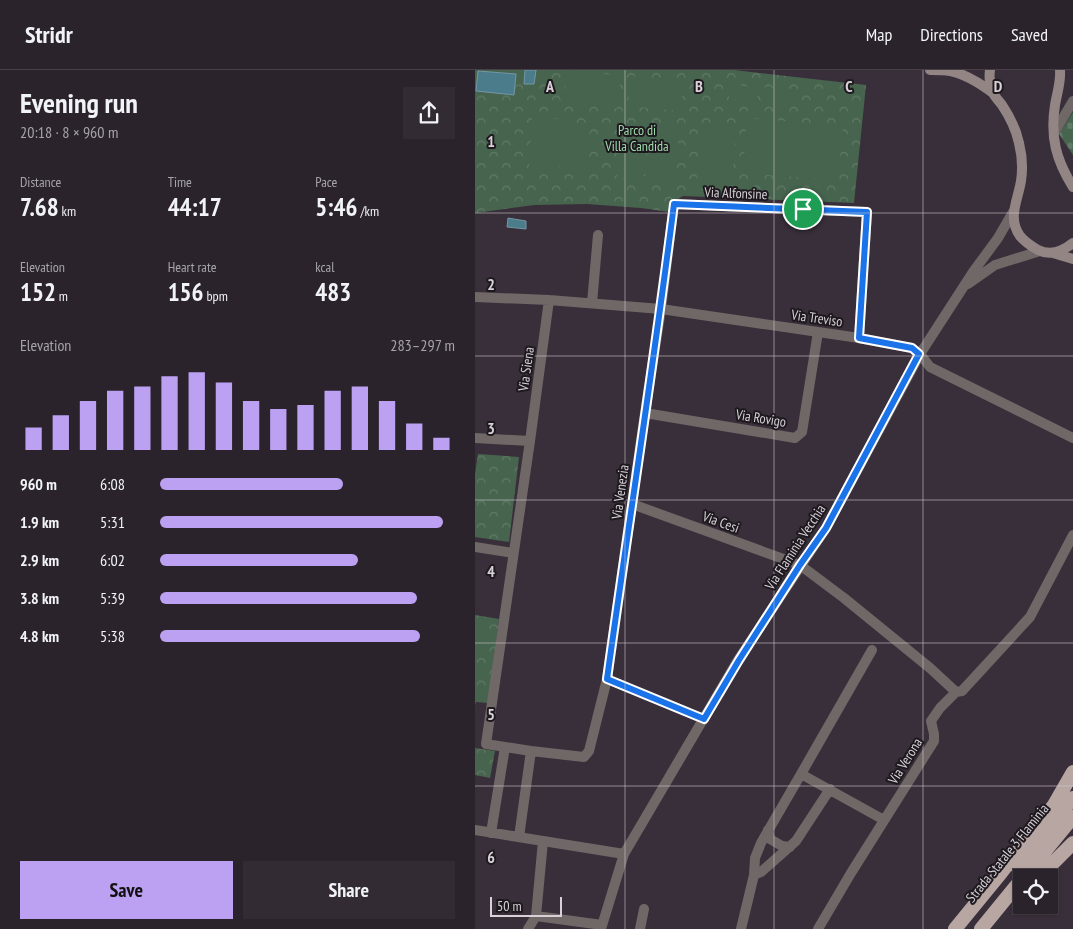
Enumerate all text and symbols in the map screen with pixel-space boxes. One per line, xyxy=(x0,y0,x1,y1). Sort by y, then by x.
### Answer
text: Stridr xyxy=(25,19,73,50)
text: Map xyxy=(866,23,892,46)
text: Directions xyxy=(920,23,983,46)
text: Saved xyxy=(1011,23,1048,46)
text: A xyxy=(545,76,555,96)
text: B xyxy=(695,76,703,96)
text: C xyxy=(845,76,853,96)
text: D xyxy=(994,76,1003,96)
text: Evening run xyxy=(20,84,138,121)
button: share xyxy=(403,87,455,139)
park label: Parco di Villa Candida xyxy=(604,121,669,155)
text: 20:18 · 8 × 960 m xyxy=(20,122,118,142)
text: 1 xyxy=(487,131,495,151)
text: Distance xyxy=(20,173,61,191)
text: Time xyxy=(168,173,192,191)
text: Pace xyxy=(315,173,337,191)
street label: Via Alfonsine xyxy=(703,183,768,203)
pin xyxy=(782,188,824,230)
text: 7.68 xyxy=(20,191,59,223)
text: 44:17 xyxy=(168,191,222,223)
text: 5:46 xyxy=(315,191,357,223)
icon: arrive xyxy=(789,195,817,223)
text: km xyxy=(59,202,76,220)
text: /km xyxy=(357,202,379,220)
text: Elevation xyxy=(20,258,65,276)
text: Heart rate xyxy=(168,258,217,276)
text: kcal xyxy=(315,258,334,276)
text: 2 xyxy=(487,274,495,294)
text: 152 xyxy=(20,276,56,308)
text: 156 xyxy=(168,276,204,308)
text: 483 xyxy=(315,276,351,308)
text: m xyxy=(56,287,68,305)
text: bpm xyxy=(204,287,228,305)
street label: Via Treviso xyxy=(789,305,844,330)
text: Elevation xyxy=(20,335,71,355)
text: 283–297 m xyxy=(390,335,455,355)
street label: Via Siena xyxy=(514,346,538,393)
street label: Via Rovigo xyxy=(734,405,787,431)
text: 3 xyxy=(487,418,495,438)
street label: Via Venezia xyxy=(607,464,633,521)
text: 960 m xyxy=(20,474,57,494)
text: 6:08 xyxy=(100,474,125,494)
street label: Via Flaminia Vecchia xyxy=(760,501,829,594)
street label: Via Cesi xyxy=(699,507,742,537)
text: 1.9 km xyxy=(20,512,59,532)
text: 5:31 xyxy=(100,512,125,532)
text: 2.9 km xyxy=(20,550,59,570)
text: 6:02 xyxy=(100,550,125,570)
text: 4 xyxy=(487,561,495,581)
text: 3.8 km xyxy=(20,588,59,608)
text: 5:39 xyxy=(100,588,125,608)
text: 4.8 km xyxy=(20,626,59,646)
text: 5:38 xyxy=(100,626,125,646)
text: 5 xyxy=(487,704,495,724)
street label: Via Verona xyxy=(883,735,926,788)
street label: Strada Statale 3 Flaminia xyxy=(962,800,1052,906)
text: 6 xyxy=(487,847,495,867)
button: Save xyxy=(20,861,233,919)
button: Share xyxy=(243,861,455,919)
map controls xyxy=(1013,869,1058,914)
button: locate xyxy=(1013,869,1058,914)
scale bar xyxy=(490,894,563,917)
text: 50 m xyxy=(497,897,522,915)

